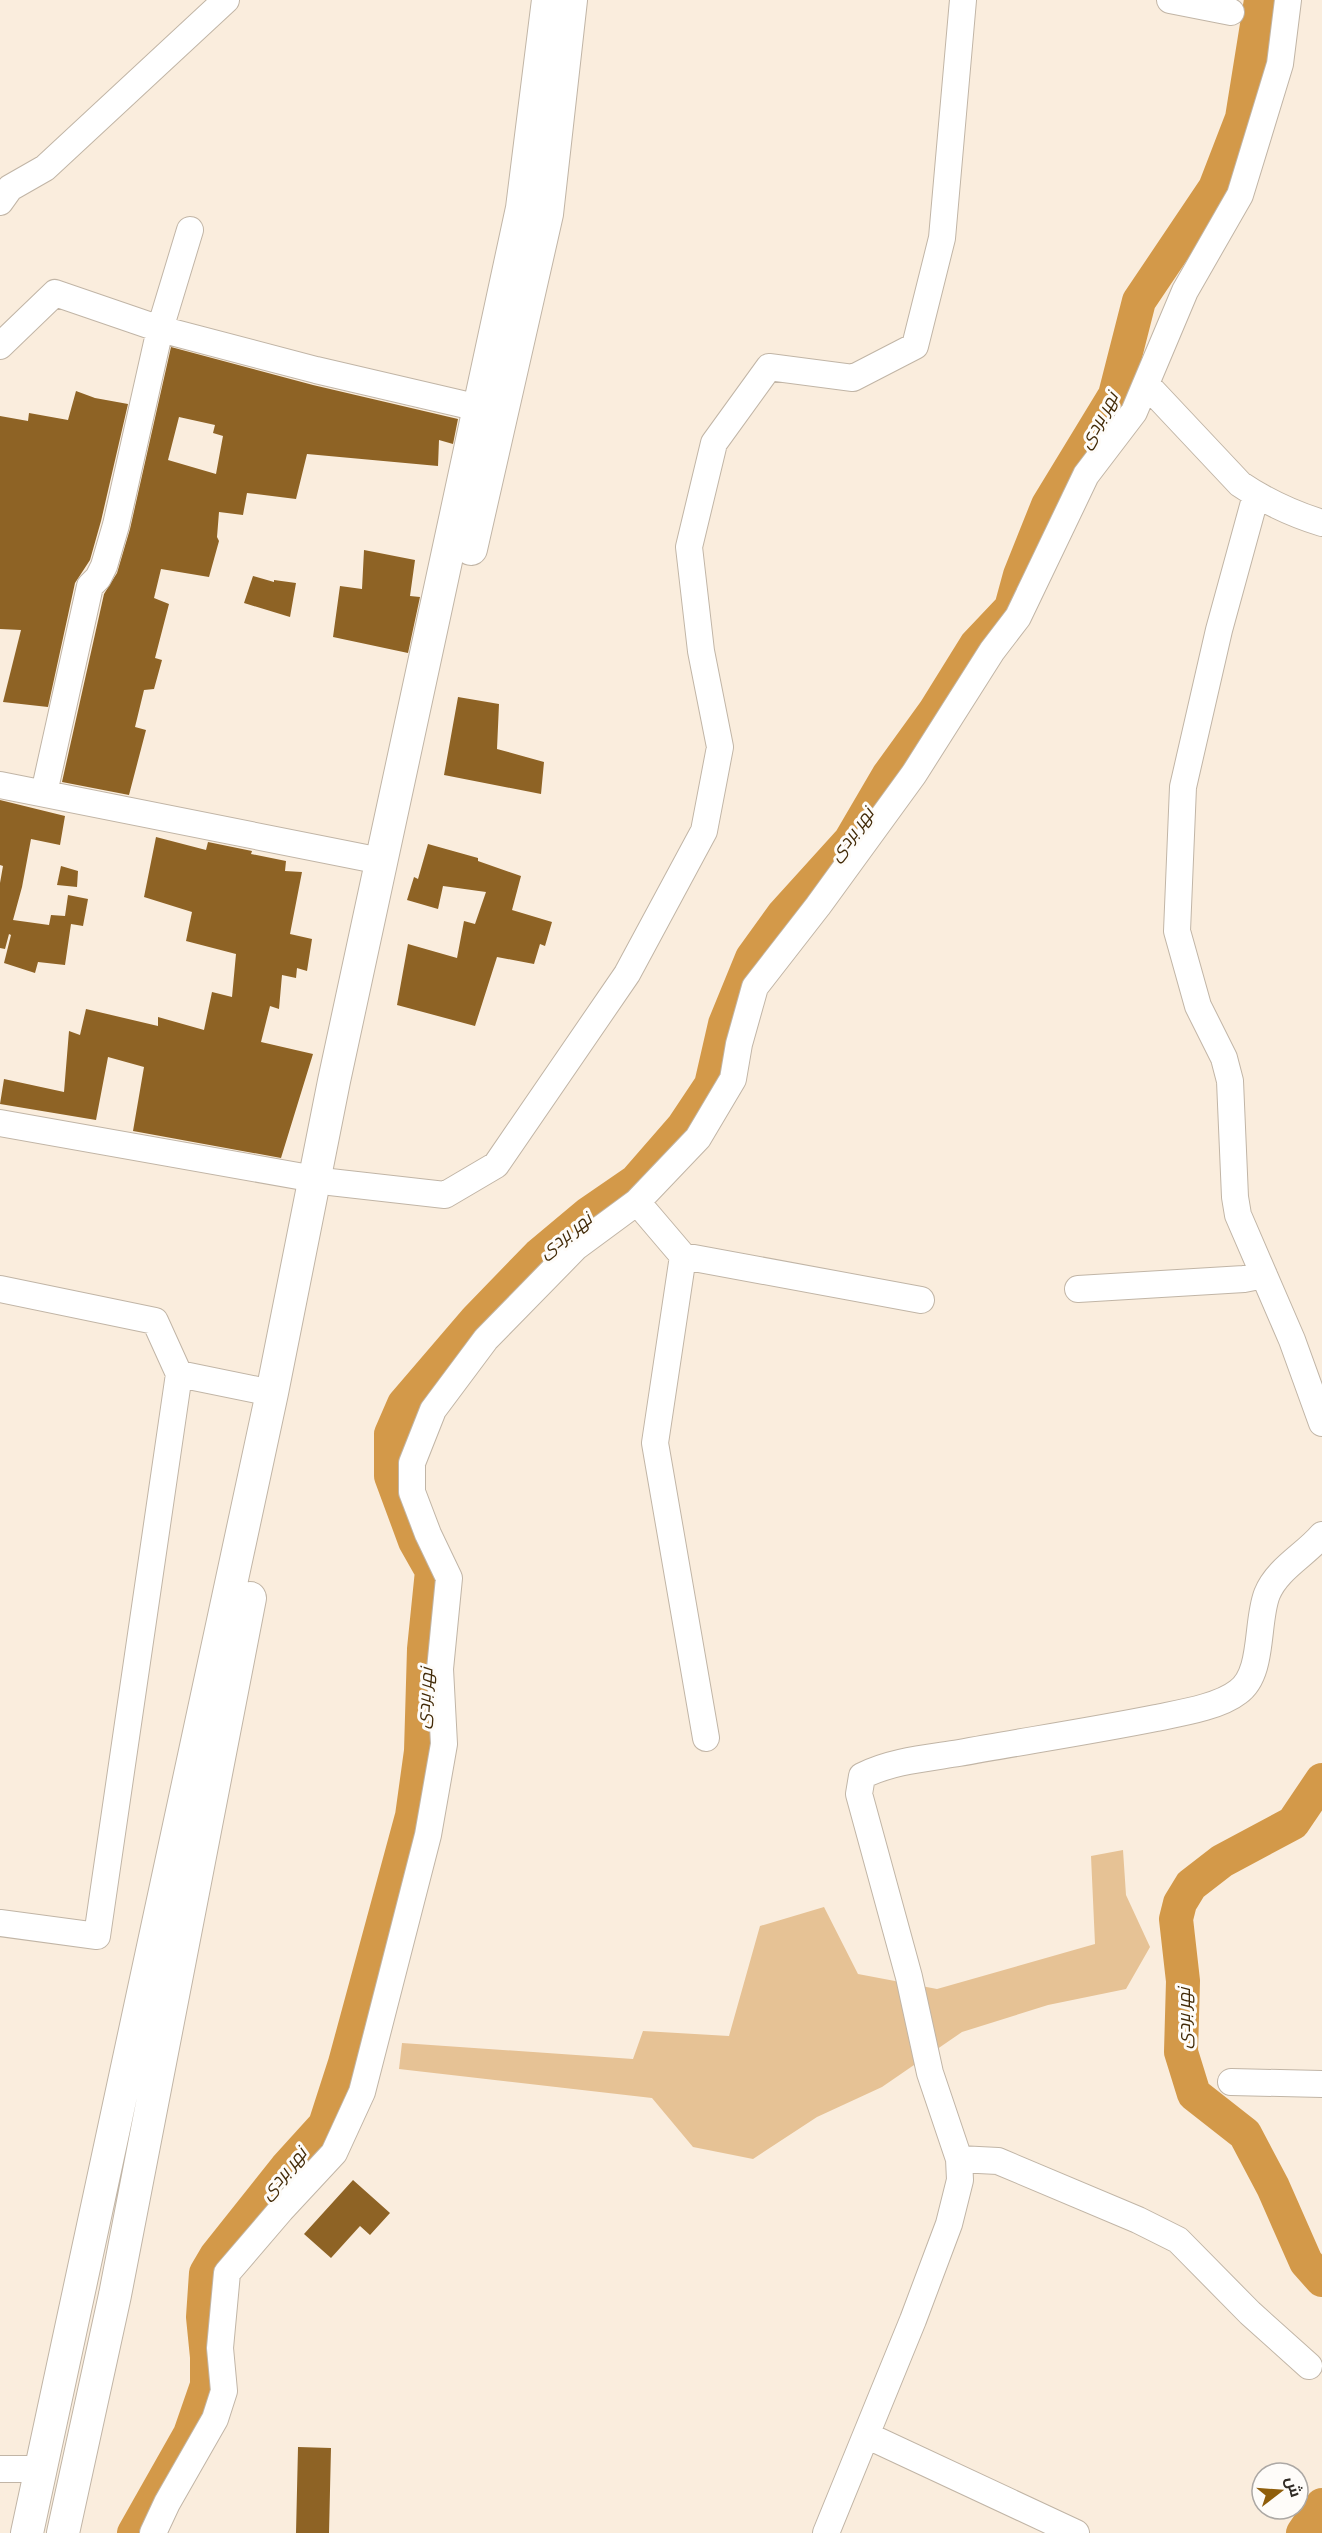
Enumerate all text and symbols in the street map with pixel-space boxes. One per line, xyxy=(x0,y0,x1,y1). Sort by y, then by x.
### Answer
water label: نهر بردى xyxy=(1073,386,1124,452)
water label: نهر بردى xyxy=(823,801,880,865)
water label: نهر بردى xyxy=(534,1206,598,1263)
water label: نهر بردى xyxy=(410,1664,438,1729)
water label: نهر بردى xyxy=(1172,1985,1195,2049)
water label: نهر بردى xyxy=(254,2140,313,2204)
north arrow xyxy=(1250,2461,1310,2521)
text: ش xyxy=(1282,2474,1307,2499)

